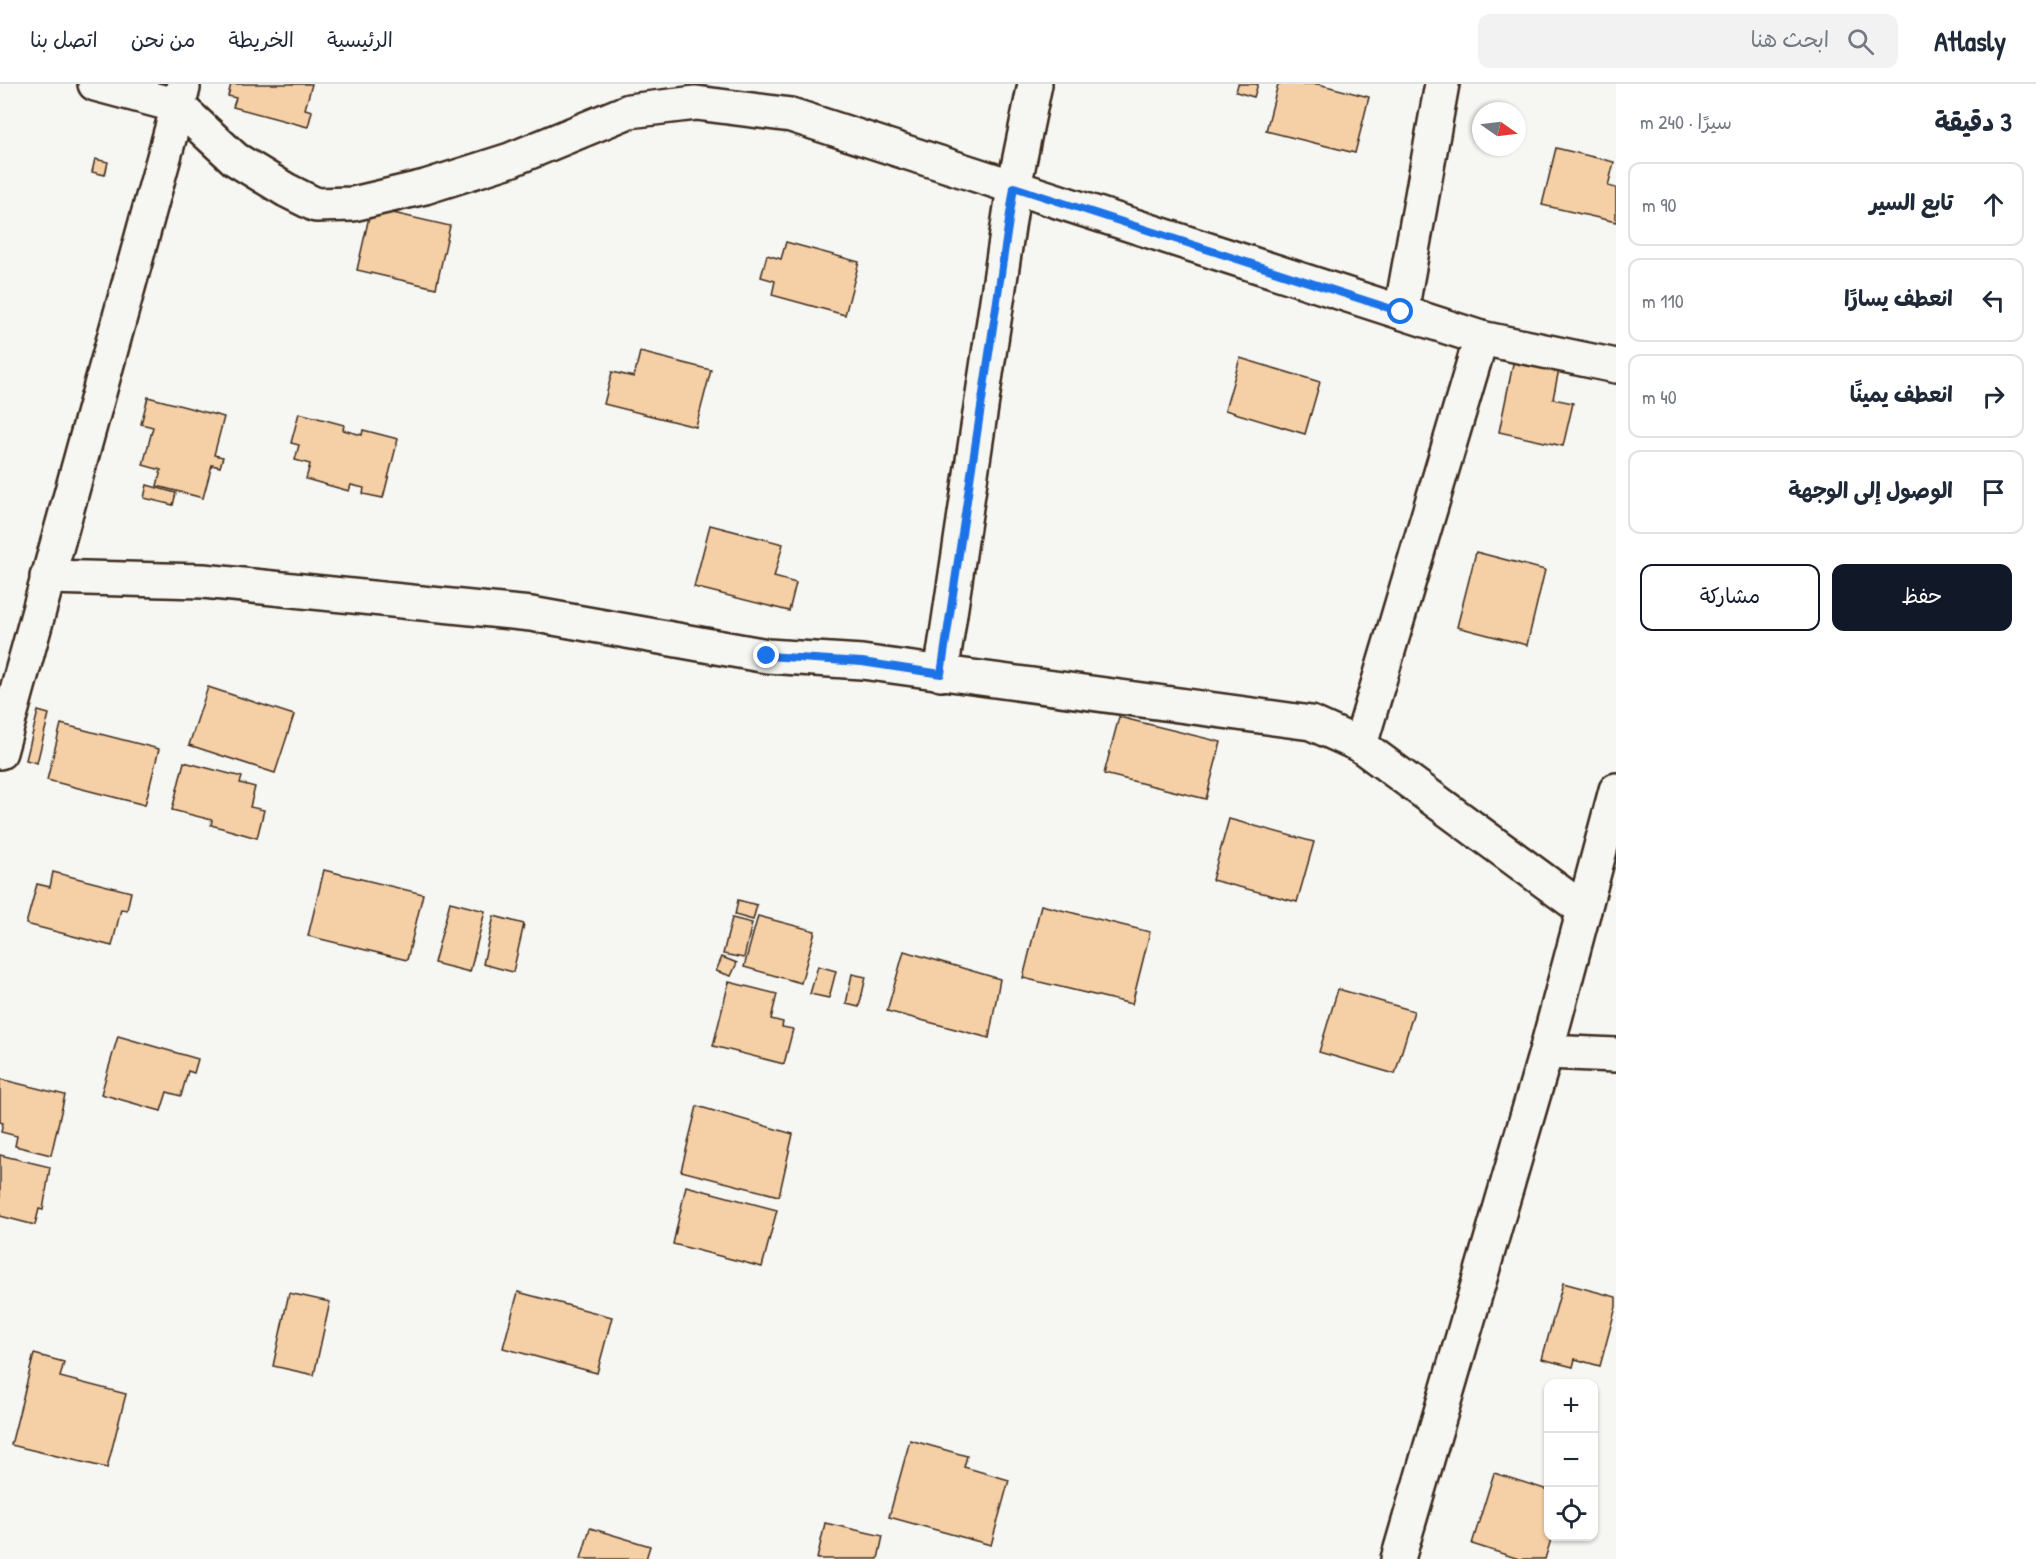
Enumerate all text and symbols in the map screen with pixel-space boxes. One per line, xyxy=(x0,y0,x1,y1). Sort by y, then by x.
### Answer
search box xyxy=(1478,14,1898,68)
text: Atlasly xyxy=(1934,22,2006,60)
text: ابحث هنا xyxy=(1751,24,1829,54)
text: اتصل بنا xyxy=(30,25,98,54)
text: من نحن xyxy=(131,25,195,54)
text: الخريطة xyxy=(228,25,294,54)
text: الرئيسية xyxy=(327,25,393,54)
icon: search xyxy=(1844,25,1877,58)
north arrow xyxy=(1472,102,1526,156)
text: 3 دقيقة xyxy=(1934,104,2012,139)
text: سيرًا · 240 m xyxy=(1640,108,1732,135)
text: تابع السير xyxy=(1870,187,1953,217)
icon: ahead xyxy=(1977,188,2010,221)
text: 90 m xyxy=(1642,191,1677,218)
text: انعطف يسارًا xyxy=(1844,283,1953,313)
icon: left xyxy=(1977,284,2010,317)
text: 110 m xyxy=(1642,287,1684,314)
route start xyxy=(1387,298,1413,324)
text: انعطف يمينًا xyxy=(1850,379,1953,409)
icon: right xyxy=(1977,380,2010,413)
text: 40 m xyxy=(1642,383,1677,410)
text: الوصول إلى الوجهة xyxy=(1788,475,1953,505)
icon: arrive xyxy=(1977,476,2010,509)
button: مشاركة xyxy=(1640,564,1820,631)
button: حفظ xyxy=(1832,564,2012,631)
route end xyxy=(753,642,779,668)
map controls xyxy=(1544,1379,1598,1541)
button: + xyxy=(1544,1379,1598,1433)
button: − xyxy=(1544,1433,1598,1487)
button: locate xyxy=(1544,1487,1598,1541)

